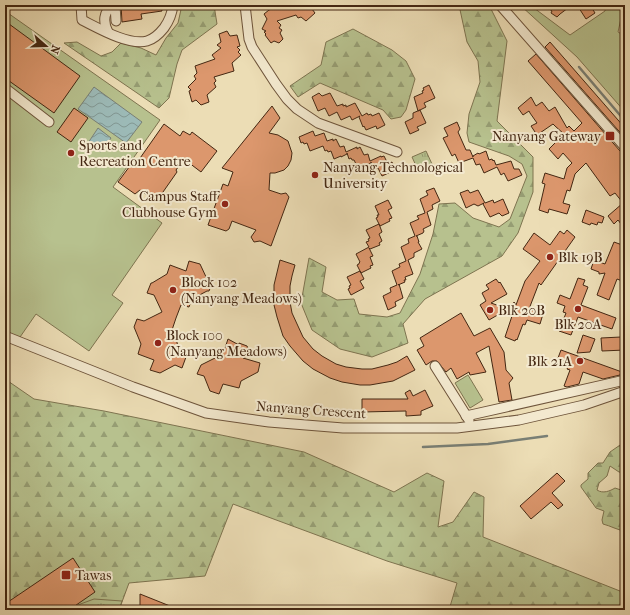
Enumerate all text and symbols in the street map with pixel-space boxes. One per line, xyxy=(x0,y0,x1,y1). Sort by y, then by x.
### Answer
north arrow xyxy=(26,26,66,66)
text: N xyxy=(47,43,62,56)
place label: Nanyang Gateway xyxy=(492,128,602,145)
marker: Nanyang Gateway xyxy=(604,130,616,142)
place label: Sports and Recreation Centre xyxy=(79,137,191,170)
marker: Sports and Recreation Centre xyxy=(66,148,76,158)
place label: Nanyang Technological University xyxy=(323,159,463,192)
marker: Nanyang Technological University xyxy=(310,170,320,180)
place label: Campus Staff Clubhouse Gym xyxy=(122,188,221,221)
marker: Campus Staff Clubhouse Gym xyxy=(220,199,230,209)
place label: Blk 19B xyxy=(558,249,603,266)
marker: Blk 19B xyxy=(545,252,555,262)
place label: Block 102 (Nanyang Meadows) xyxy=(181,274,302,307)
marker: Block 102 (Nanyang Meadows) xyxy=(168,285,178,295)
place label: Blk 20B xyxy=(498,302,545,319)
marker: Blk 20A xyxy=(573,304,583,314)
marker: Blk 20B xyxy=(485,305,495,315)
place label: Blk 20A xyxy=(554,316,603,333)
place label: Block 100 (Nanyang Meadows) xyxy=(166,327,287,360)
marker: Block 100 (Nanyang Meadows) xyxy=(153,338,163,348)
place label: Blk 21A xyxy=(528,353,573,370)
marker: Blk 21A xyxy=(575,356,585,366)
street label: Nanyang Crescent xyxy=(255,398,367,422)
place label: Tawas xyxy=(75,567,111,584)
marker: Tawas xyxy=(60,569,72,581)

